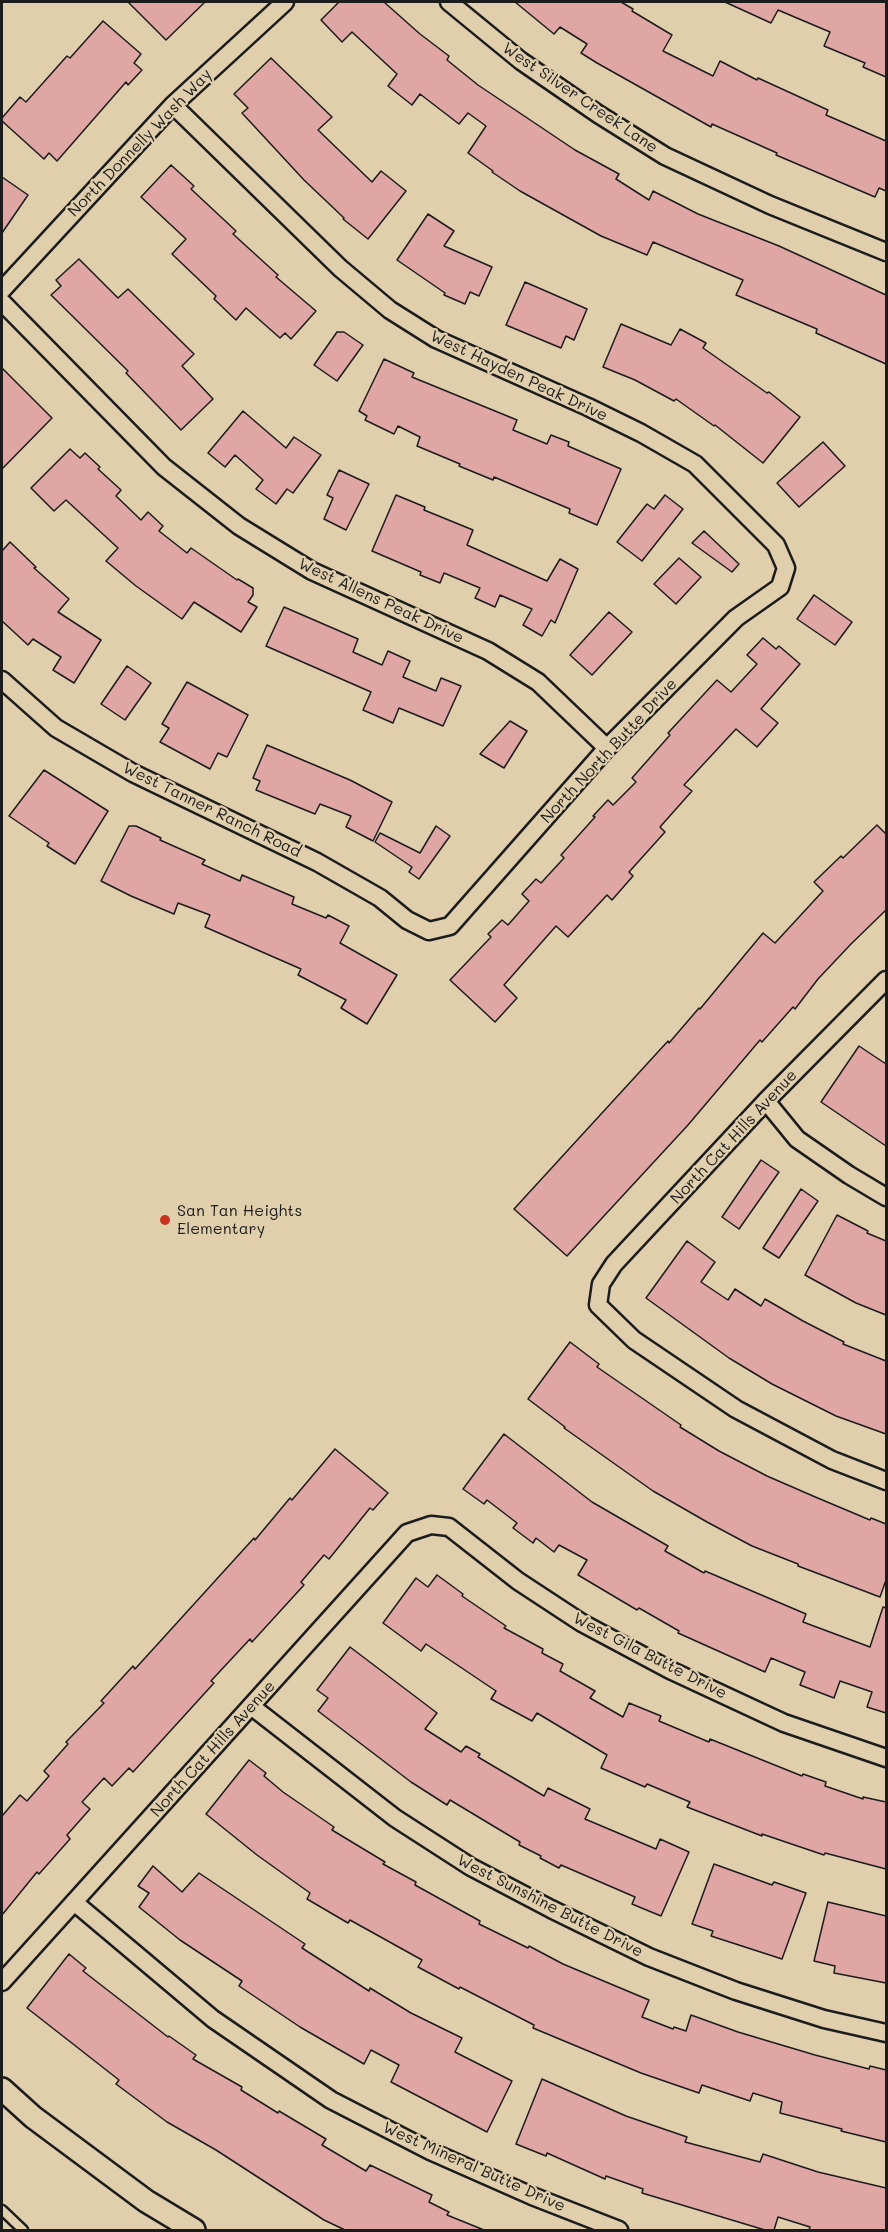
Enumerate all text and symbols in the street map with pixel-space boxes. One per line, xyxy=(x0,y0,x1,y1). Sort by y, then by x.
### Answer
street label: West Silver Creek Lane xyxy=(499,39,661,157)
street label: North Donnelly Wash Way xyxy=(64,65,216,221)
street label: West Hayden Peak Drive xyxy=(427,326,611,426)
street label: West Allens Peak Drive xyxy=(295,554,467,648)
street label: North North Butte Drive xyxy=(537,675,681,827)
street label: West Tanner Ranch Road xyxy=(120,758,304,862)
street label: North Cat Hills Avenue xyxy=(667,1066,801,1208)
place label: San Tan Heights Elementary xyxy=(177,1201,302,1239)
marker: San Tan Heights Elementary xyxy=(158,1213,172,1227)
street label: West Gila Butte Drive xyxy=(570,1609,730,1703)
street label: North Cat Hills Avenue xyxy=(147,1677,279,1821)
street label: West Sunshine Butte Drive xyxy=(454,1851,646,1961)
street label: West Mineral Butte Drive xyxy=(380,2118,568,2216)

